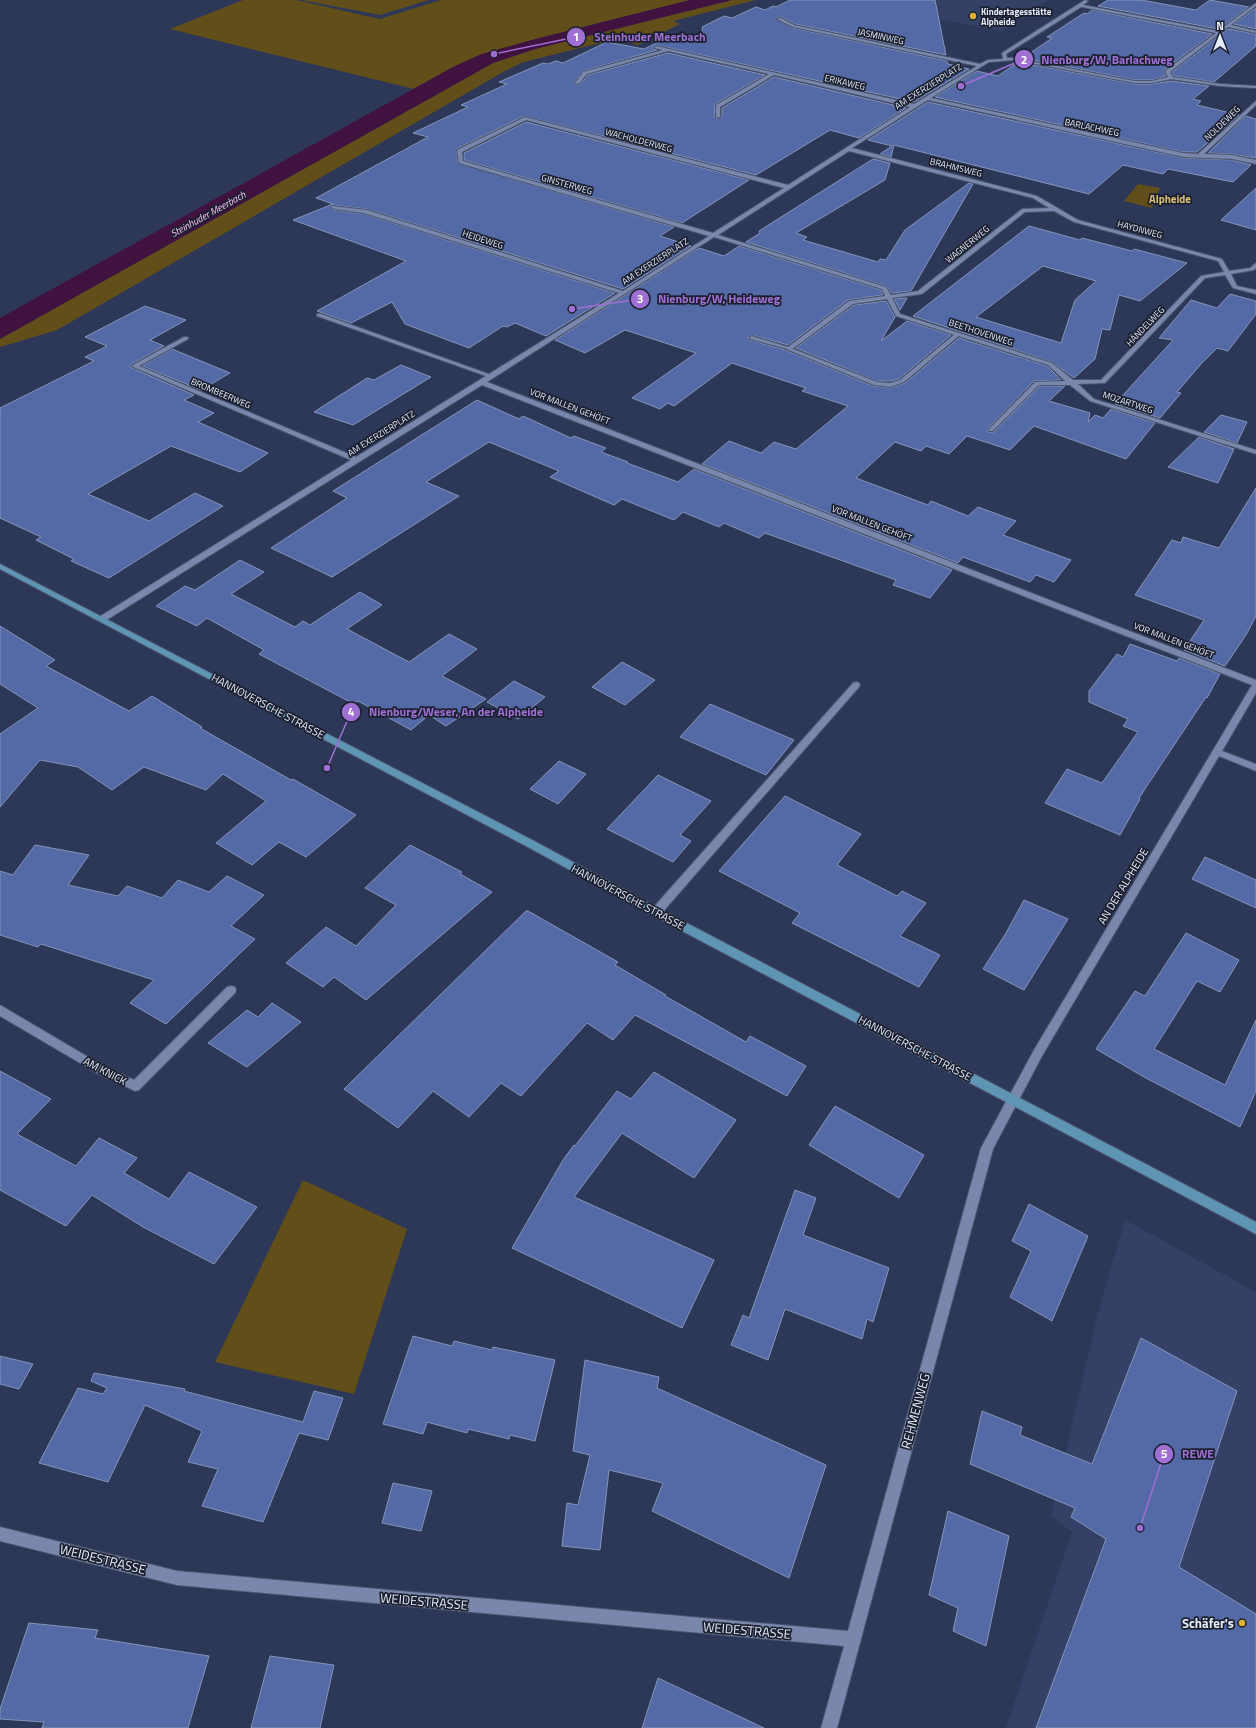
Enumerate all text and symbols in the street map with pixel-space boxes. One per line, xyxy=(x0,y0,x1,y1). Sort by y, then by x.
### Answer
place label: Kindertagesstätte Alpheide xyxy=(981,5,1052,28)
marker: Kindertagesstätte Alpheide xyxy=(968,11,978,21)
north arrow xyxy=(1200,16,1240,56)
text: N xyxy=(1216,18,1224,34)
callout: Steinhuder Meerbach xyxy=(566,25,714,49)
street label: JASMINWEG xyxy=(857,25,905,47)
text: 1 xyxy=(573,27,579,46)
text: Steinhuder Meerbach xyxy=(594,27,706,46)
callout: Nienburg/W, Barlachweg xyxy=(1014,47,1181,71)
text: 2 xyxy=(1021,50,1027,69)
text: Nienburg/W, Barlachweg xyxy=(1041,50,1173,69)
street label: AM EXERZIERPLATZ xyxy=(892,60,964,112)
street label: ERIKAWEG xyxy=(823,71,867,93)
street label: NOLDEWEG xyxy=(1201,103,1243,143)
street label: BARLACHWEG xyxy=(1064,115,1120,139)
street label: WACHOLDERWEG xyxy=(604,125,674,155)
street label: BRAHMSWEG xyxy=(929,154,983,180)
street label: GINSTERWEG xyxy=(540,171,594,197)
water label: Steinhuder Meerbach xyxy=(168,187,249,241)
district label: Alpheide xyxy=(1149,191,1191,207)
street label: HAYDNWEG xyxy=(1116,217,1164,241)
street label: WAGNERWEG xyxy=(942,222,992,266)
street label: HEIDEWEG xyxy=(461,226,505,252)
street label: AM EXERZIERPLATZ xyxy=(619,234,691,287)
callout: Nienburg/W, Heideweg xyxy=(630,287,788,311)
text: 3 xyxy=(637,289,643,308)
text: Nienburg/W, Heideweg xyxy=(658,289,781,308)
street label: HÄNDELWEG xyxy=(1123,303,1167,349)
street label: BEETHOVENWEG xyxy=(947,315,1015,349)
street label: BROMBEERWEG xyxy=(189,375,253,411)
street label: VOR MALLEN GEHÖFT xyxy=(528,385,612,427)
street label: MOZARTWEG xyxy=(1101,388,1155,416)
street label: AM EXERZIERPLATZ xyxy=(345,407,417,459)
street label: VOR MALLEN GEHÖFT xyxy=(830,502,914,544)
street label: VOR MALLEN GEHÖFT xyxy=(1132,619,1216,661)
street label: HANNOVERSCHE STRASSE xyxy=(209,669,327,743)
callout: Nienburg/Weser, An der Alpheide xyxy=(341,700,551,724)
text: 4 xyxy=(348,702,355,721)
text: Nienburg/Weser, An der Alpheide xyxy=(369,702,543,721)
street label: AN DER ALPHEIDE xyxy=(1094,845,1152,927)
street label: HANNOVERSCHE STRASSE xyxy=(569,860,687,934)
street label: HANNOVERSCHE STRASSE xyxy=(856,1011,974,1085)
street label: AM KNICK xyxy=(81,1053,130,1089)
street label: REHMENWEG xyxy=(895,1371,935,1451)
callout: REWE xyxy=(1154,1442,1222,1466)
text: 5 xyxy=(1161,1444,1168,1463)
text: REWE xyxy=(1182,1444,1214,1463)
street label: WEIDESTRASSE xyxy=(58,1539,148,1579)
street label: WEIDESTRASSE xyxy=(379,1587,469,1615)
place label: Schäfer's xyxy=(1182,1613,1234,1633)
street label: WEIDESTRASSE xyxy=(702,1616,792,1644)
marker: Schäfer's xyxy=(1237,1618,1247,1628)

